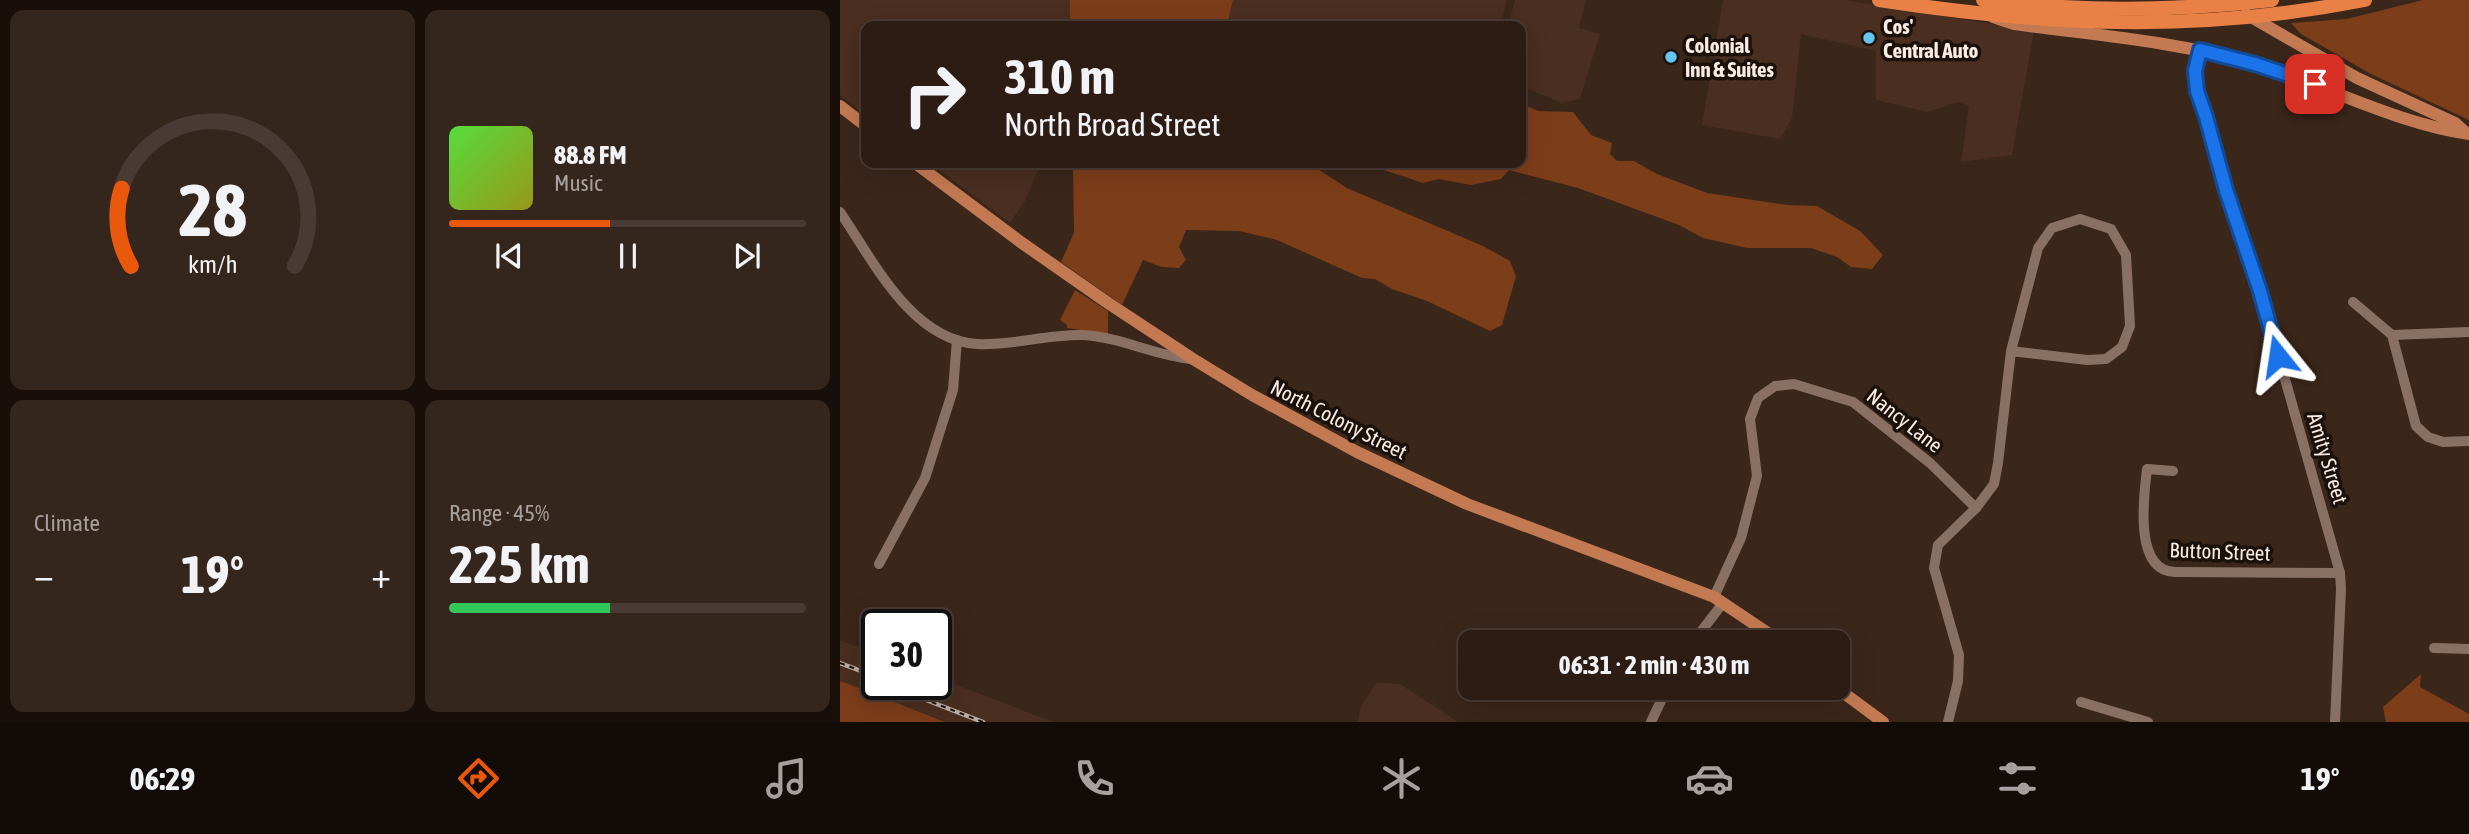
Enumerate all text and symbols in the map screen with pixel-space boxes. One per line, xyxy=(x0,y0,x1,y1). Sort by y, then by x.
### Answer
place label: Cos' Central Auto xyxy=(1883,14,1978,62)
marker: Cos' Central Auto xyxy=(1861,30,1877,46)
place label: Colonial Inn & Suites xyxy=(1685,33,1775,81)
text: 310 m xyxy=(1004,48,1115,104)
icon: right xyxy=(889,49,980,140)
marker: Colonial Inn & Suites xyxy=(1663,49,1679,65)
pin xyxy=(2285,54,2345,114)
icon: arrive xyxy=(2296,65,2334,103)
text: North Broad Street xyxy=(1004,106,1220,143)
text: 88.8 FM xyxy=(554,140,627,170)
text: 28 xyxy=(178,169,247,252)
text: Music xyxy=(554,170,602,196)
icon: previous xyxy=(490,237,528,275)
icon: pause xyxy=(609,237,647,275)
icon: next xyxy=(728,237,766,275)
text: km/h xyxy=(188,250,237,278)
position arrow xyxy=(2241,319,2315,393)
street label: North Colony Street xyxy=(1267,374,1411,464)
street label: Nancy Lane xyxy=(1862,383,1948,457)
street label: Amity Street xyxy=(2303,410,2353,506)
text: Range · 45% xyxy=(449,500,549,526)
text: Climate xyxy=(34,510,100,536)
text: 225 km xyxy=(449,534,590,594)
street label: Button Street xyxy=(2169,537,2271,565)
text: 19° xyxy=(181,544,244,604)
text: − xyxy=(34,553,54,596)
text: + xyxy=(371,553,391,596)
speed limit sign: 30 xyxy=(861,609,952,700)
text: 06:31 · 2 min · 430 m xyxy=(1559,650,1749,680)
icon: directions xyxy=(454,754,503,803)
icon: music xyxy=(762,754,811,803)
icon: phone xyxy=(1070,754,1119,803)
icon: climate xyxy=(1377,754,1426,803)
icon: car xyxy=(1685,754,1734,803)
icon: filters xyxy=(1993,754,2042,803)
text: 06:29 xyxy=(129,760,195,797)
text: 19° xyxy=(2301,760,2340,797)

